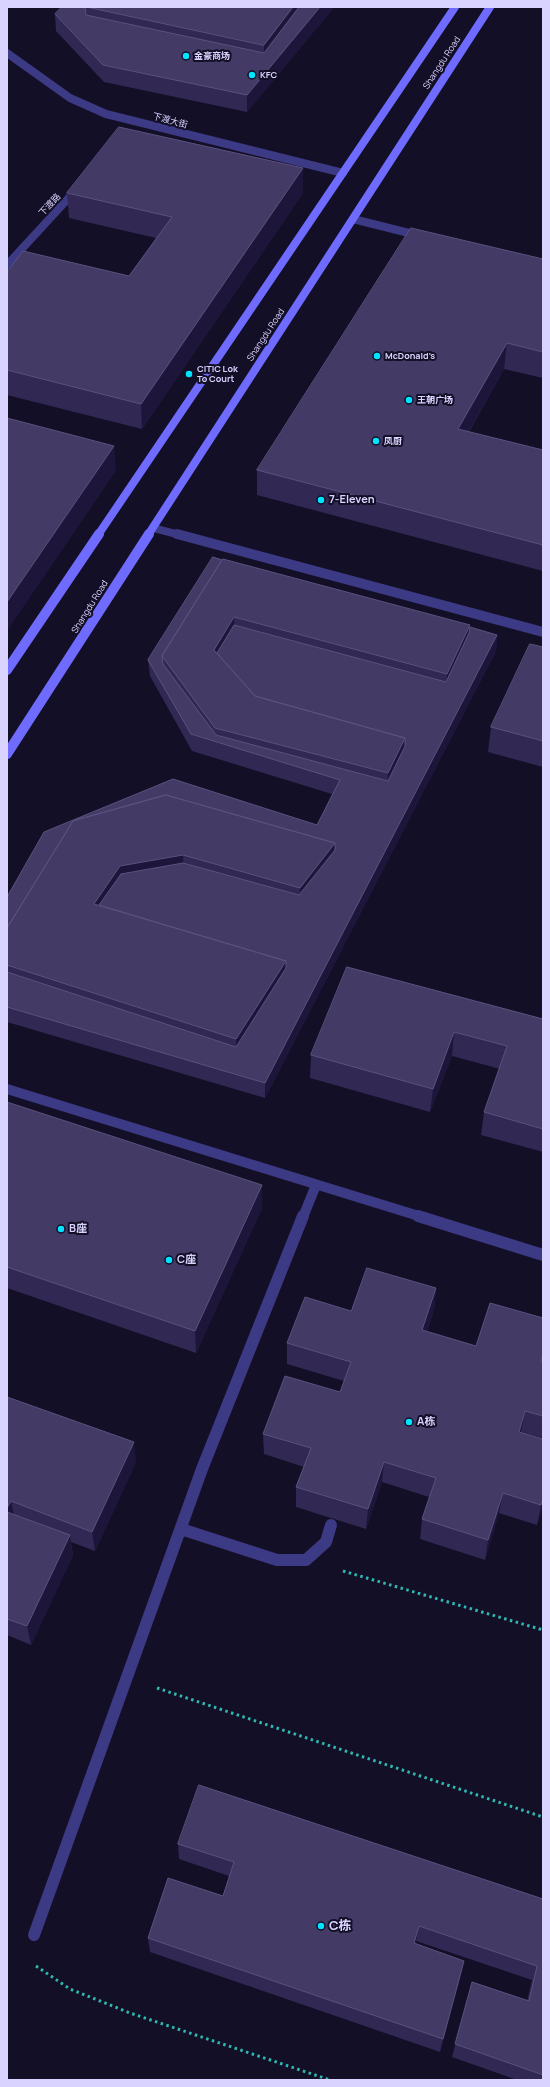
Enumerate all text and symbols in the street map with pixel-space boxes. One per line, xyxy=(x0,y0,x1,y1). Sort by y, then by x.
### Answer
street label: Shangdu Road xyxy=(421,35,463,91)
marker: 金豪商场 xyxy=(181,51,191,61)
place label: 金豪商场 xyxy=(194,51,230,61)
marker: KFC xyxy=(247,70,257,80)
place label: KFC xyxy=(260,70,277,80)
street label: 下渡大街 xyxy=(151,111,189,131)
street label: 下渡路 xyxy=(37,191,63,219)
street label: Shangdu Road xyxy=(245,307,287,363)
marker: McDonald's xyxy=(372,351,382,361)
place label: McDonald's xyxy=(385,351,435,361)
place label: CITIC Lok To Court xyxy=(197,364,238,385)
marker: CITIC Lok To Court xyxy=(184,369,194,379)
marker: 王朝广场 xyxy=(404,395,414,405)
place label: 王朝广场 xyxy=(417,395,453,405)
marker: 凤厨 xyxy=(371,436,381,446)
place label: 凤厨 xyxy=(384,436,402,446)
place label: 7-Eleven xyxy=(329,493,375,507)
marker: 7-Eleven xyxy=(316,495,326,505)
street label: Shangdu Road xyxy=(69,579,111,635)
place label: B座 xyxy=(69,1222,87,1236)
marker: B座 xyxy=(56,1224,66,1234)
place label: C座 xyxy=(177,1253,196,1267)
marker: C座 xyxy=(164,1255,174,1265)
place label: A栋 xyxy=(417,1415,435,1429)
marker: A栋 xyxy=(404,1417,414,1427)
place label: C栋 xyxy=(329,1918,352,1934)
marker: C栋 xyxy=(316,1921,326,1931)

